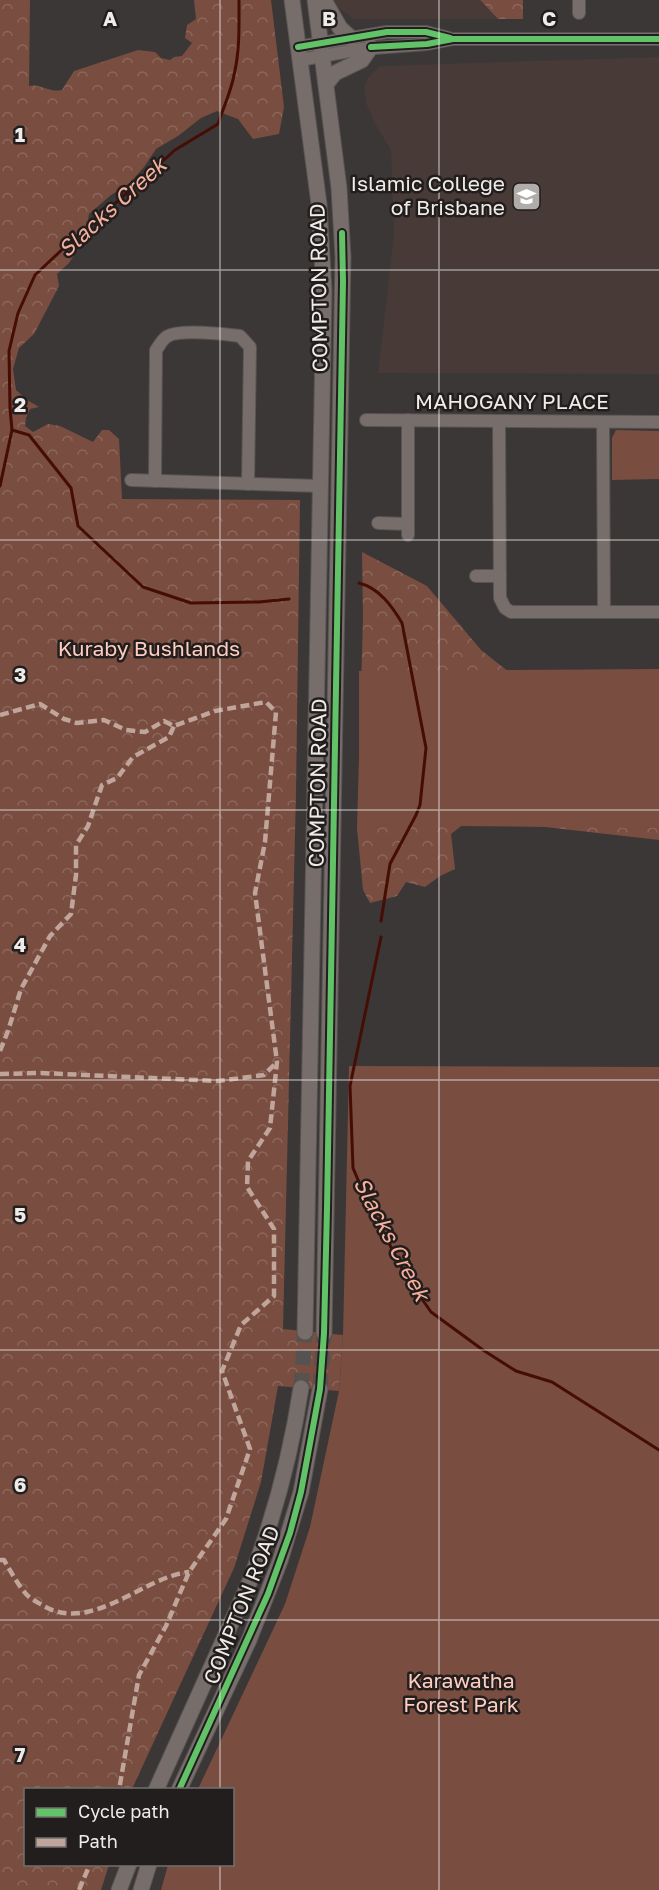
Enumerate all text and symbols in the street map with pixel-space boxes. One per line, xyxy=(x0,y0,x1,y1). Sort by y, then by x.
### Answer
text: A xyxy=(103,6,117,30)
text: B xyxy=(322,6,336,30)
text: C xyxy=(542,6,556,30)
text: 1 xyxy=(15,122,25,146)
water label: Slacks Creek xyxy=(52,149,173,262)
place label: Islamic College of Brisbane xyxy=(350,170,505,220)
school or university icon: Islamic College of Brisbane xyxy=(510,180,542,212)
street label: COMPTON ROAD xyxy=(304,203,332,373)
street label: MAHOGANY PLACE xyxy=(415,388,609,414)
text: 2 xyxy=(14,392,26,416)
park label: Kuraby Bushlands xyxy=(58,635,240,661)
text: 3 xyxy=(14,662,26,686)
street label: COMPTON ROAD xyxy=(303,698,331,868)
text: 4 xyxy=(14,932,26,956)
water label: Slacks Creek xyxy=(349,1172,438,1308)
text: 5 xyxy=(14,1202,26,1226)
text: 6 xyxy=(14,1472,26,1496)
street label: COMPTON ROAD xyxy=(197,1521,285,1688)
park label: Karawatha Forest Park xyxy=(403,1667,519,1717)
text: 7 xyxy=(15,1742,26,1766)
legend xyxy=(24,1788,234,1866)
text: Cycle path xyxy=(78,1800,170,1822)
text: Path xyxy=(78,1830,118,1852)

